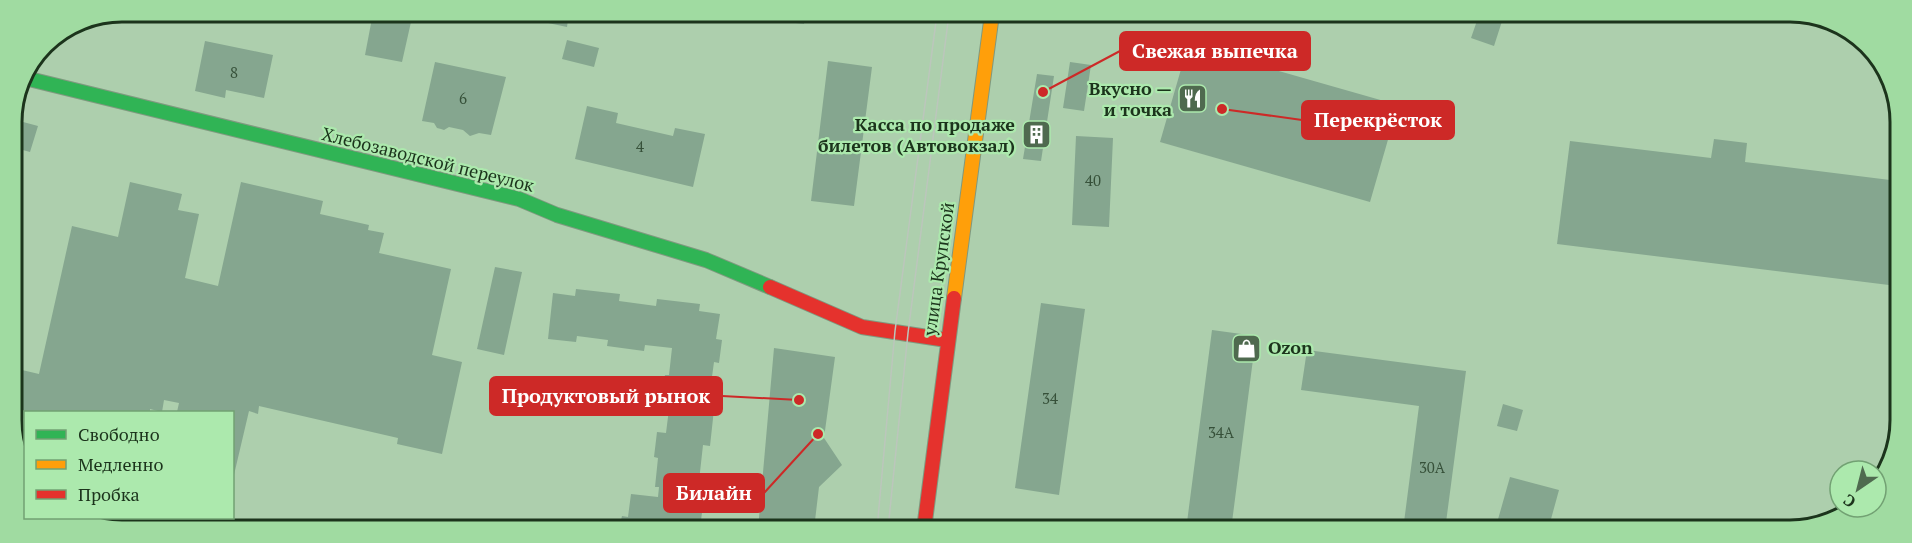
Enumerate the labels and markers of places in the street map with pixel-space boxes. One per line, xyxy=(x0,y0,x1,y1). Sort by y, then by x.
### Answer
callout: Свежая выпечка xyxy=(1120,32,1310,70)
place label: Вкусно — и точка xyxy=(1089,76,1172,121)
restaurant icon: Вкусно — и точка xyxy=(1177,83,1209,115)
callout: Перекрёсток xyxy=(1302,101,1454,139)
place label: Касса по продаже билетов (Автовокзал) xyxy=(818,112,1015,157)
building icon: Касса по продаже билетов (Автовокзал) xyxy=(1020,119,1052,151)
shop icon: Ozon xyxy=(1231,332,1263,364)
place label: Ozon xyxy=(1268,335,1313,359)
callout: Продуктовый рынок xyxy=(490,377,722,415)
callout: Билайн xyxy=(664,474,764,512)

